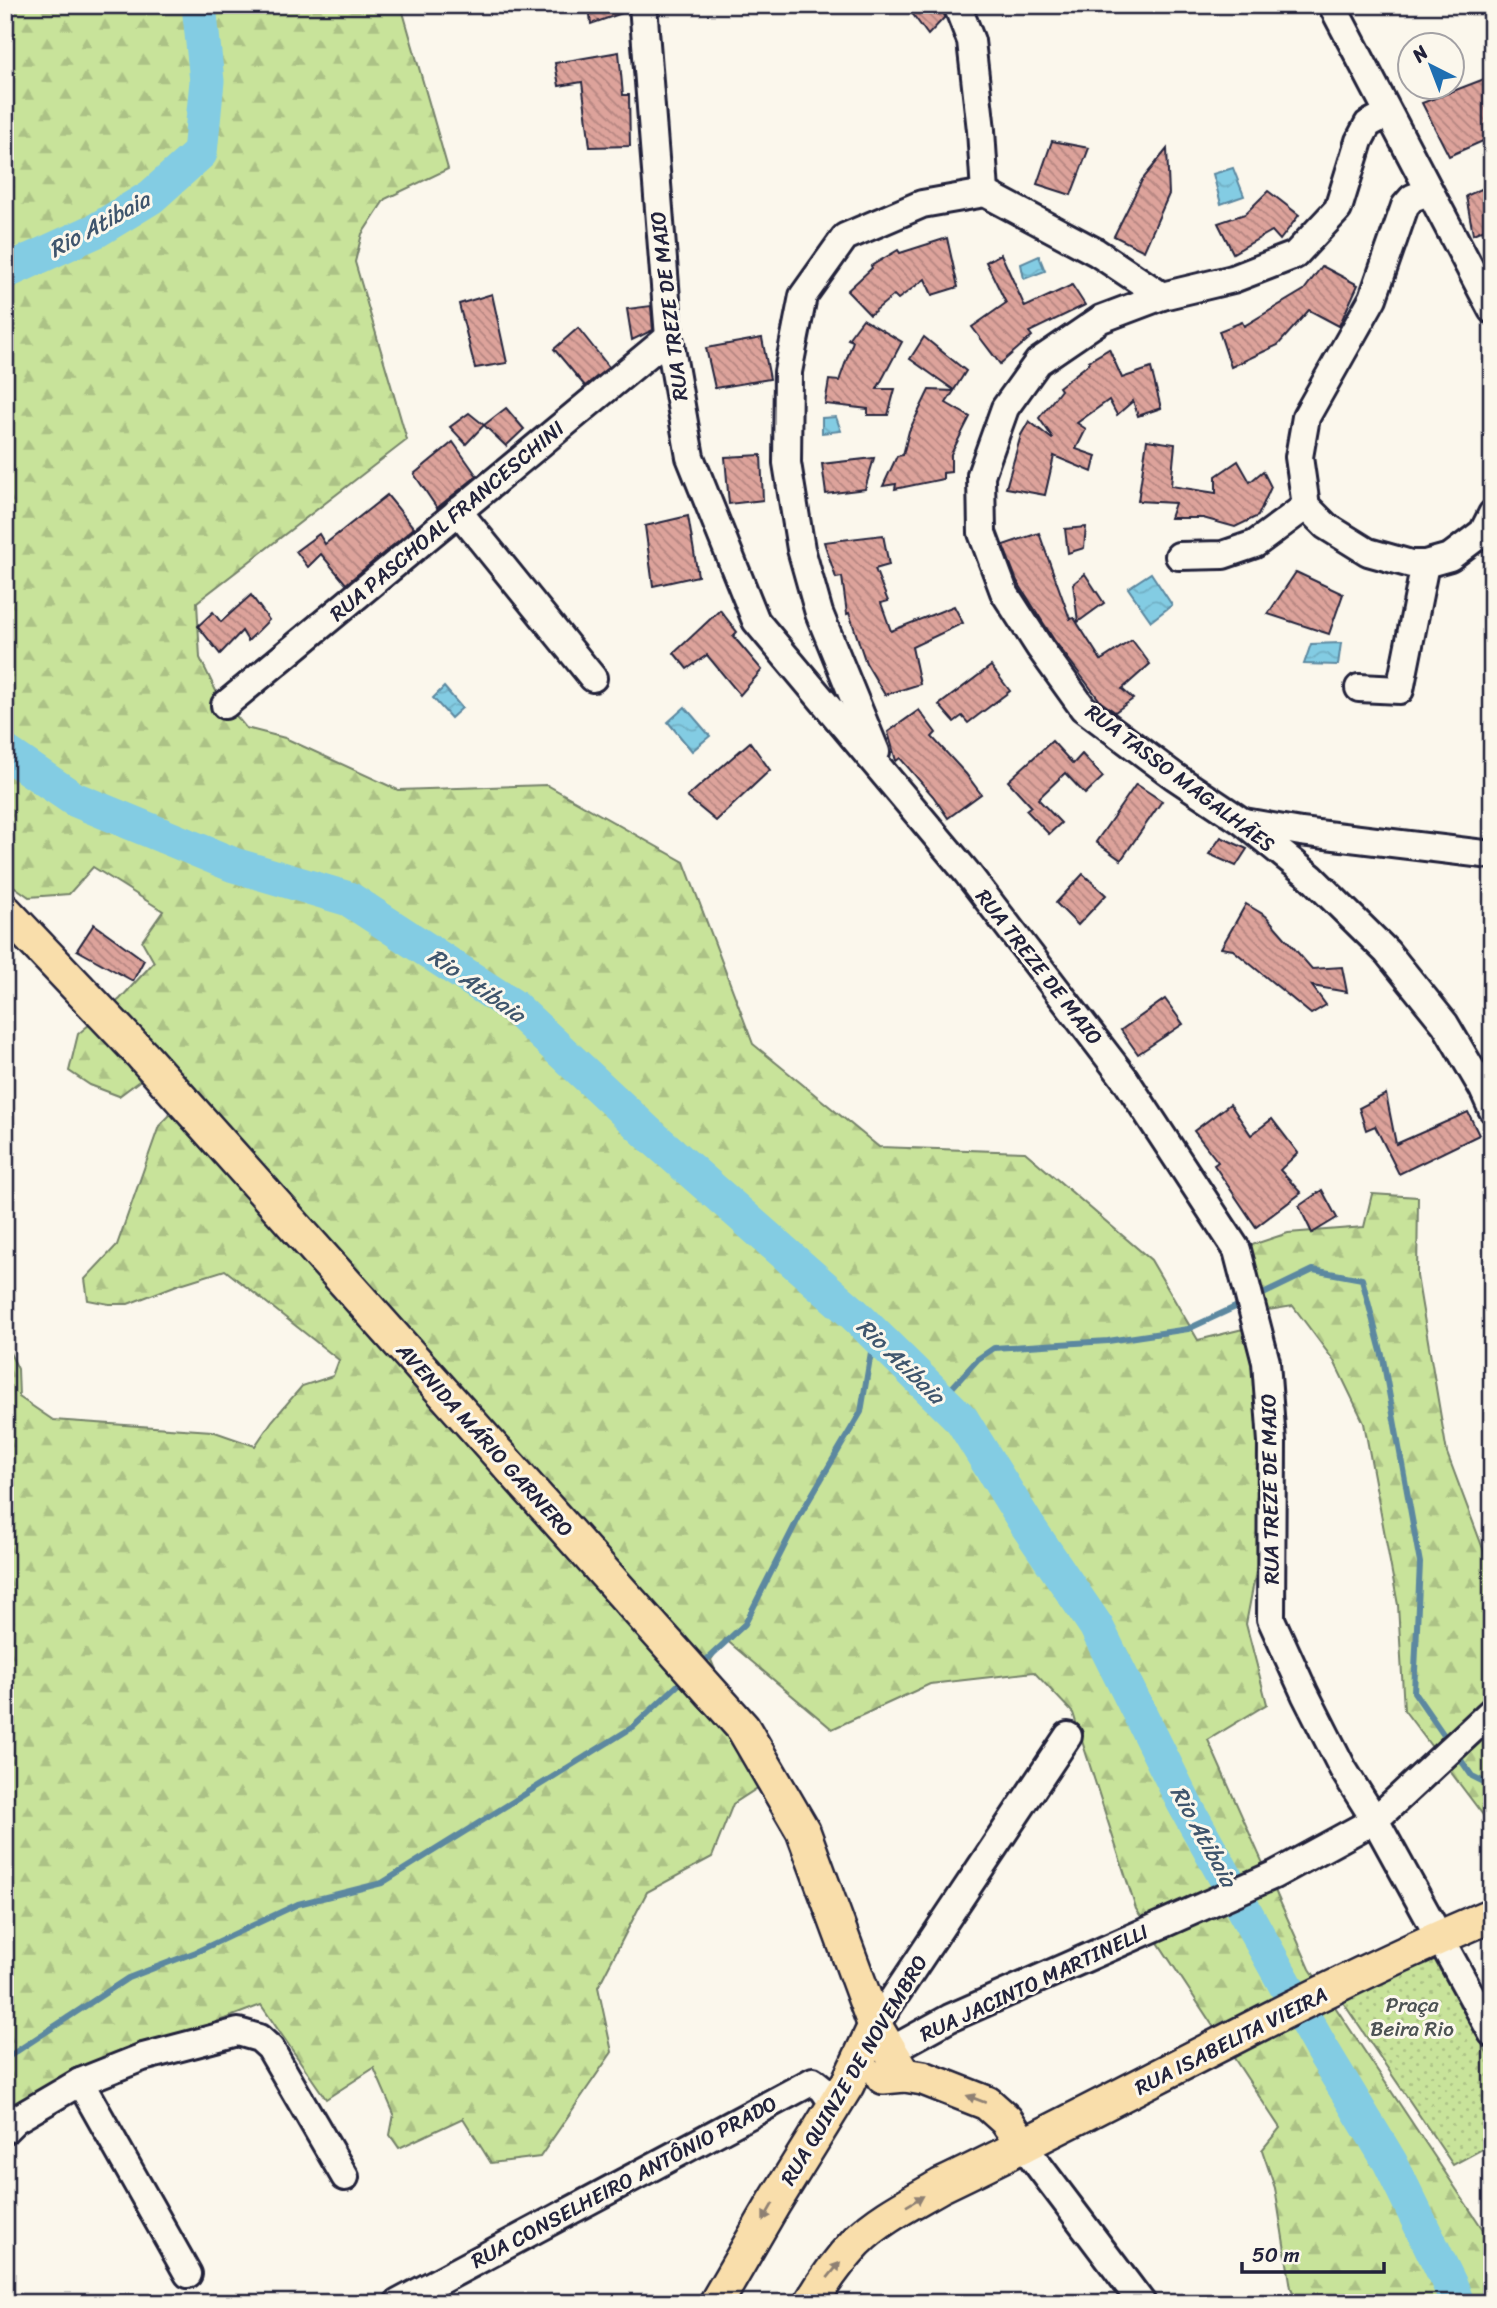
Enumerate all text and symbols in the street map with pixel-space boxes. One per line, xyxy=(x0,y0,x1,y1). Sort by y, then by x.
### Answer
north arrow xyxy=(1396,32,1466,102)
text: N xyxy=(1403,37,1437,71)
water label: Rio Atibaia xyxy=(41,178,160,269)
street label: RUA TREZE DE MAIO xyxy=(639,209,699,403)
street label: RUA PASCHOAL FRANCESCHINI xyxy=(321,410,574,631)
street label: RUA TASSO MAGALHÃES xyxy=(1077,694,1283,862)
street label: RUA TREZE DE MAIO xyxy=(965,880,1113,1054)
water label: Rio Atibaia xyxy=(419,937,536,1035)
water label: Rio Atibaia xyxy=(846,1308,957,1416)
street label: AVENIDA MÁRIO GARNERO xyxy=(386,1333,584,1546)
street label: RUA TREZE DE MAIO xyxy=(1249,1393,1291,1585)
water label: Rio Atibaia xyxy=(1159,1778,1250,1897)
street label: RUA JACINTO MARTINELLI xyxy=(913,1913,1155,2053)
street label: RUA QUINZE DE NOVEMBRO xyxy=(770,1947,938,2193)
street label: RUA ISABELITA VIEIRA xyxy=(1128,1976,1334,2106)
park label: Praça Beira Rio xyxy=(1370,1986,1454,2048)
street label: RUA CONSELHEIRO ANTÔNIO PRADO xyxy=(464,2085,784,2279)
one-way arrow xyxy=(965,2093,986,2104)
one-way arrow xyxy=(905,2195,924,2208)
one-way arrow xyxy=(762,2203,774,2222)
scale bar xyxy=(1242,2231,1383,2275)
text: 50 m xyxy=(1252,2236,1300,2274)
one-way arrow xyxy=(826,2262,841,2280)

